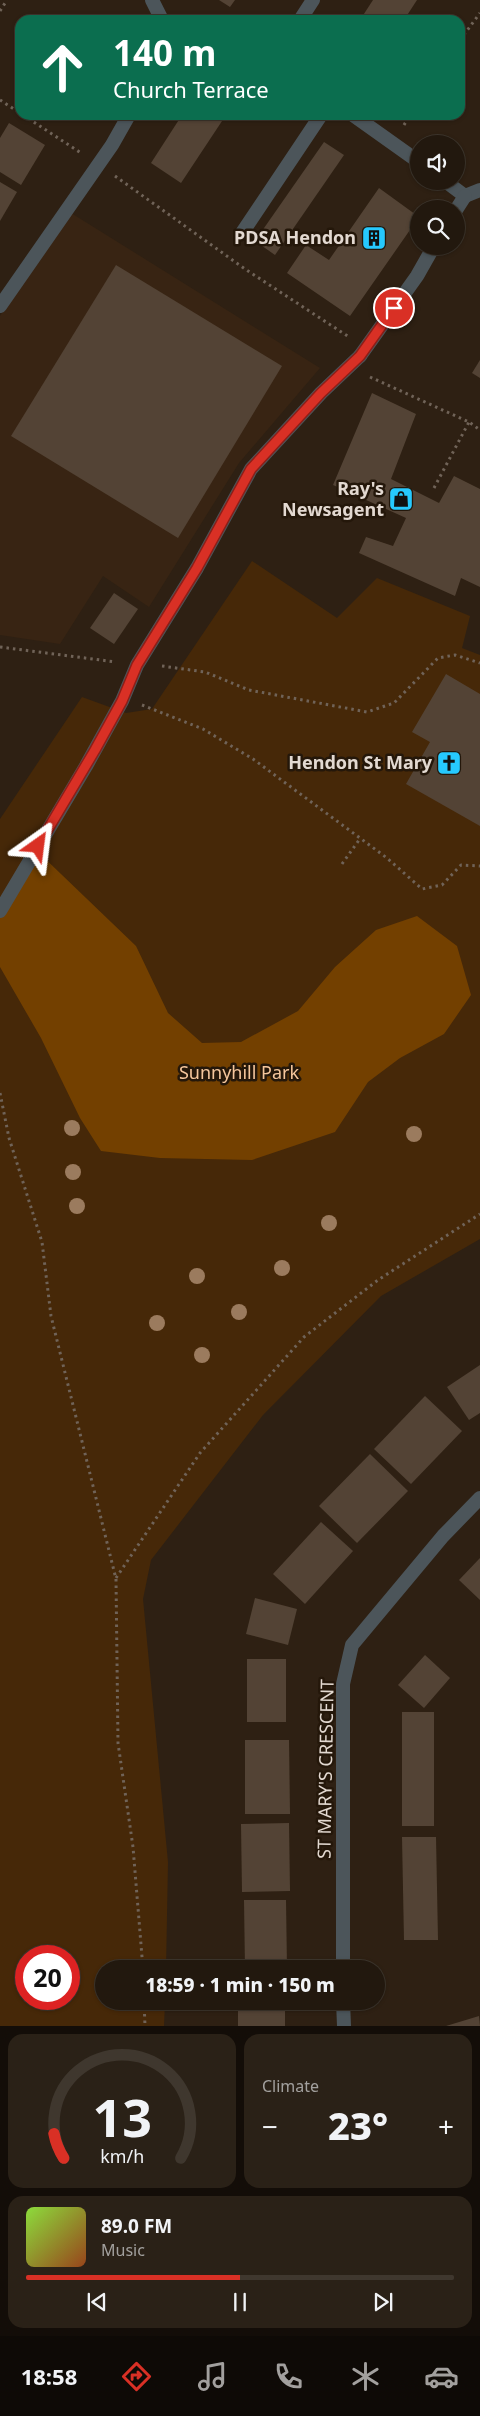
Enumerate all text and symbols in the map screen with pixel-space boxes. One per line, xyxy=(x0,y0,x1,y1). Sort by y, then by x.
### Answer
text: 140 m xyxy=(113,29,216,76)
icon: ahead xyxy=(30,35,95,100)
text: Church Terrace xyxy=(113,74,269,104)
map controls xyxy=(410,135,465,255)
button: sound xyxy=(410,135,465,190)
button: search xyxy=(410,200,465,255)
place label: PDSA Hendon xyxy=(234,225,356,249)
building icon: PDSA Hendon xyxy=(361,225,387,251)
pin xyxy=(373,287,415,329)
icon: arrive xyxy=(380,294,408,322)
place label: Ray's Newsagent xyxy=(282,476,384,521)
shop icon: Ray's Newsagent xyxy=(388,486,414,512)
place label: Hendon St Mary xyxy=(288,750,433,774)
church icon: Hendon St Mary xyxy=(436,750,462,776)
position arrow xyxy=(11.0,819,63.0,871)
park label: Sunnyhill Park xyxy=(179,1060,299,1084)
street label: ST MARY'S CRESCENT xyxy=(311,1679,339,1859)
speed limit sign: 20 xyxy=(15,1945,80,2010)
text: 18:59 · 1 min · 150 m xyxy=(145,1972,335,1998)
text: Climate xyxy=(262,2075,319,2097)
text: 13 xyxy=(92,2081,152,2152)
text: 23° xyxy=(328,2099,388,2151)
text: − xyxy=(262,2107,278,2145)
text: + xyxy=(438,2107,454,2145)
text: km/h xyxy=(100,2144,144,2168)
text: 89.0 FM xyxy=(101,2213,172,2239)
text: Music xyxy=(101,2239,145,2261)
icon: previous xyxy=(83,2288,111,2316)
icon: pause xyxy=(226,2288,254,2316)
icon: next xyxy=(369,2288,397,2316)
icon: directions xyxy=(119,2359,154,2394)
icon: music xyxy=(195,2359,230,2394)
icon: phone xyxy=(271,2359,306,2394)
icon: climate xyxy=(348,2359,383,2394)
icon: car xyxy=(424,2359,459,2394)
text: 18:58 xyxy=(21,2361,77,2391)

